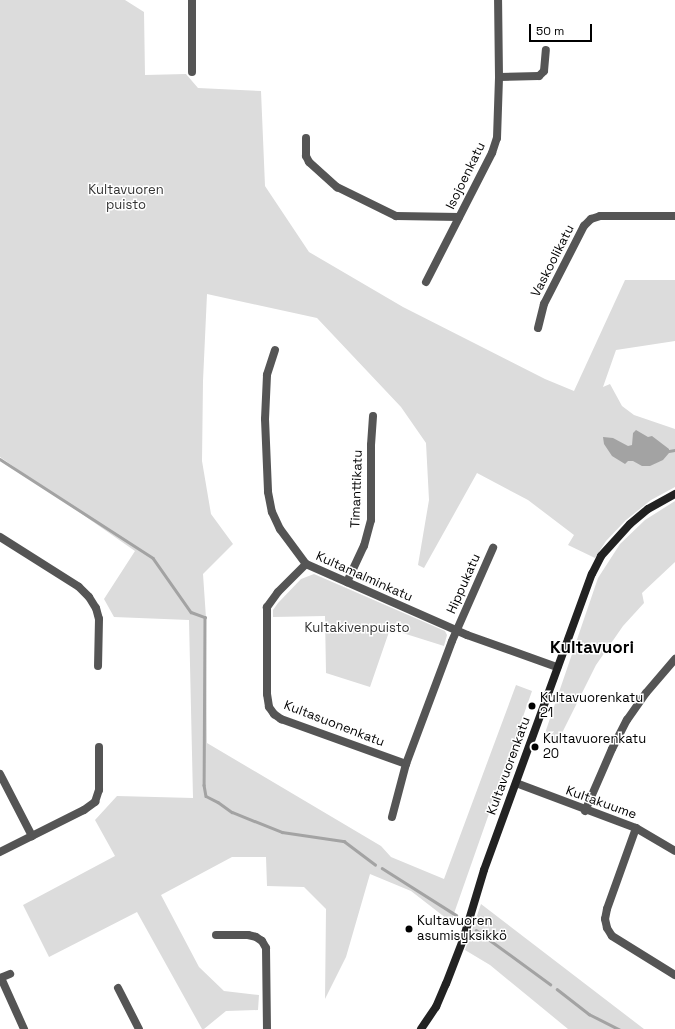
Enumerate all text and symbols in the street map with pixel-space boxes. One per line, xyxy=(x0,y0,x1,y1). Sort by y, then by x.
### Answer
scale bar xyxy=(531,16,594,42)
text: 50 m xyxy=(536,23,564,39)
street label: Isojoenkatu xyxy=(443,140,489,212)
park label: Kultavuoren puisto xyxy=(88,183,164,214)
street label: Vaskoolikatu xyxy=(528,222,578,300)
street label: Timanttikatu xyxy=(348,449,366,529)
street label: Kultamalminkatu xyxy=(313,549,415,605)
street label: Hippukatu xyxy=(444,551,484,617)
park label: Kultakivenpuisto xyxy=(305,620,409,636)
district label: Kultavuori xyxy=(550,638,634,658)
place label: Kultavuorenkatu 21 xyxy=(540,691,643,722)
street label: Kultasuonenkatu xyxy=(281,698,387,750)
marker: Kultavuorenkatu 21 xyxy=(527,701,537,711)
street label: Kultavuorenkatu xyxy=(484,715,534,817)
place label: Kultavuorenkatu 20 xyxy=(543,732,646,763)
marker: Kultavuorenkatu 20 xyxy=(530,742,540,752)
street label: Kultakuume xyxy=(563,783,639,823)
place label: Kultavuoren asumisyksikkö xyxy=(417,914,507,945)
marker: Kultavuoren asumisyksikkö xyxy=(404,924,414,934)

